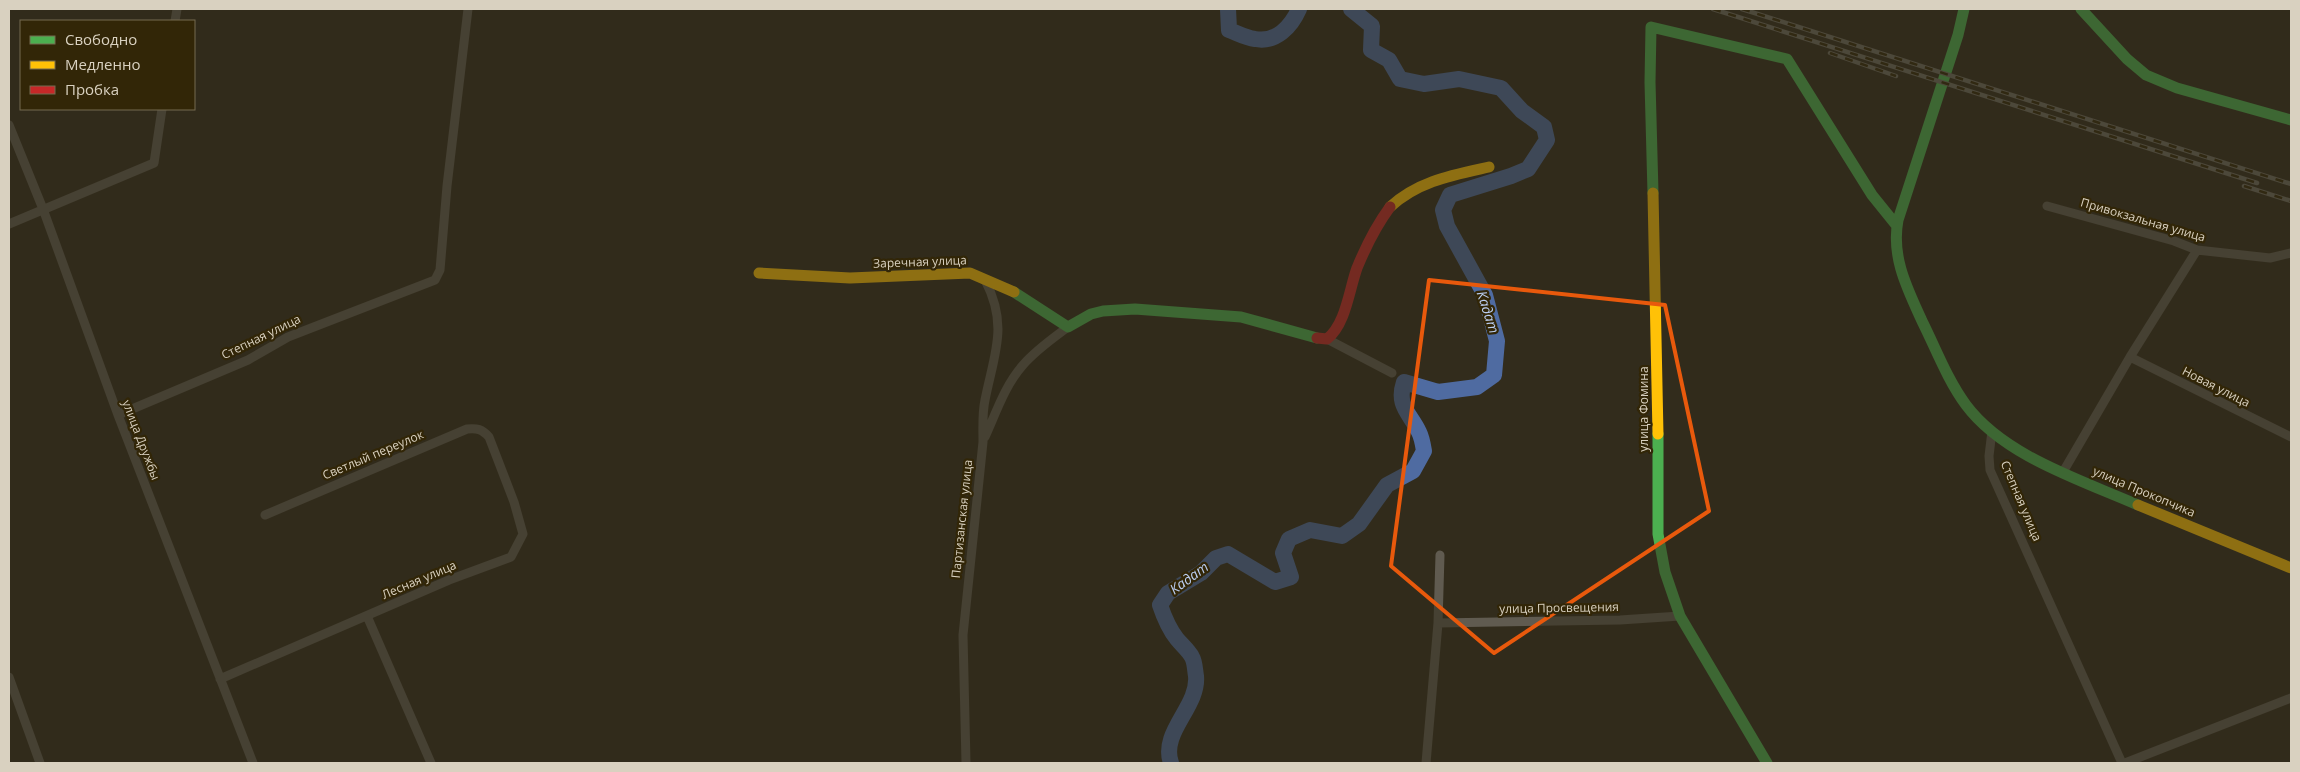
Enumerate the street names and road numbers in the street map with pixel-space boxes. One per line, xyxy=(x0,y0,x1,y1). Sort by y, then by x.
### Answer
street label: Привокзальная улица xyxy=(2079,194,2208,245)
street label: Заречная улица xyxy=(873,251,967,272)
street label: Степная улица xyxy=(218,310,303,363)
street label: Новая улица xyxy=(2179,362,2253,411)
street label: улица Фомина xyxy=(1635,366,1652,452)
street label: улица Дружбы xyxy=(118,397,165,482)
street label: Светлый переулок xyxy=(320,425,427,484)
street label: Степная улица xyxy=(1997,458,2046,544)
street label: Партизанская улица xyxy=(947,459,976,579)
street label: улица Прокопчика xyxy=(2090,462,2198,521)
street label: Лесная улица xyxy=(379,556,459,603)
street label: улица Просвещения xyxy=(1499,598,1619,617)

